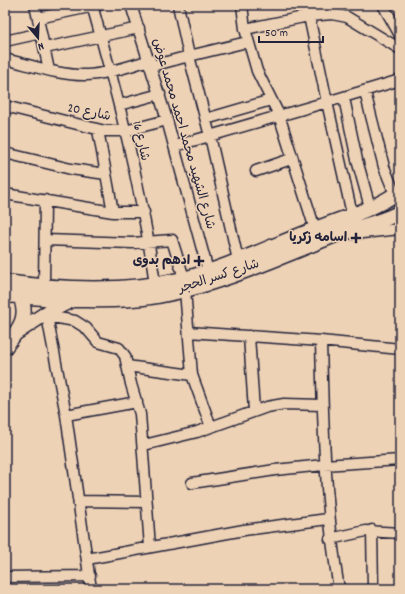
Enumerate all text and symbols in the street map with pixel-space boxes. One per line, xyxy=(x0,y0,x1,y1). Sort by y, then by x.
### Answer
north arrow xyxy=(18,18,58,58)
scale bar xyxy=(259,18,323,44)
text: 50 m xyxy=(265,25,288,42)
street label: شارع الشهيد محمد احمد محمد عوض xyxy=(147,36,219,232)
text: N xyxy=(35,37,46,54)
street label: شارع 20 xyxy=(66,99,112,127)
street label: شارع 16 xyxy=(126,119,154,163)
place label: اسامه زكريا xyxy=(289,229,347,248)
marker: اسامه زكريا xyxy=(350,232,362,244)
place label: ادهم بدوى xyxy=(133,252,190,271)
street label: شارع كسر الحجر xyxy=(175,255,262,299)
marker: ادهم بدوى xyxy=(193,255,205,267)

